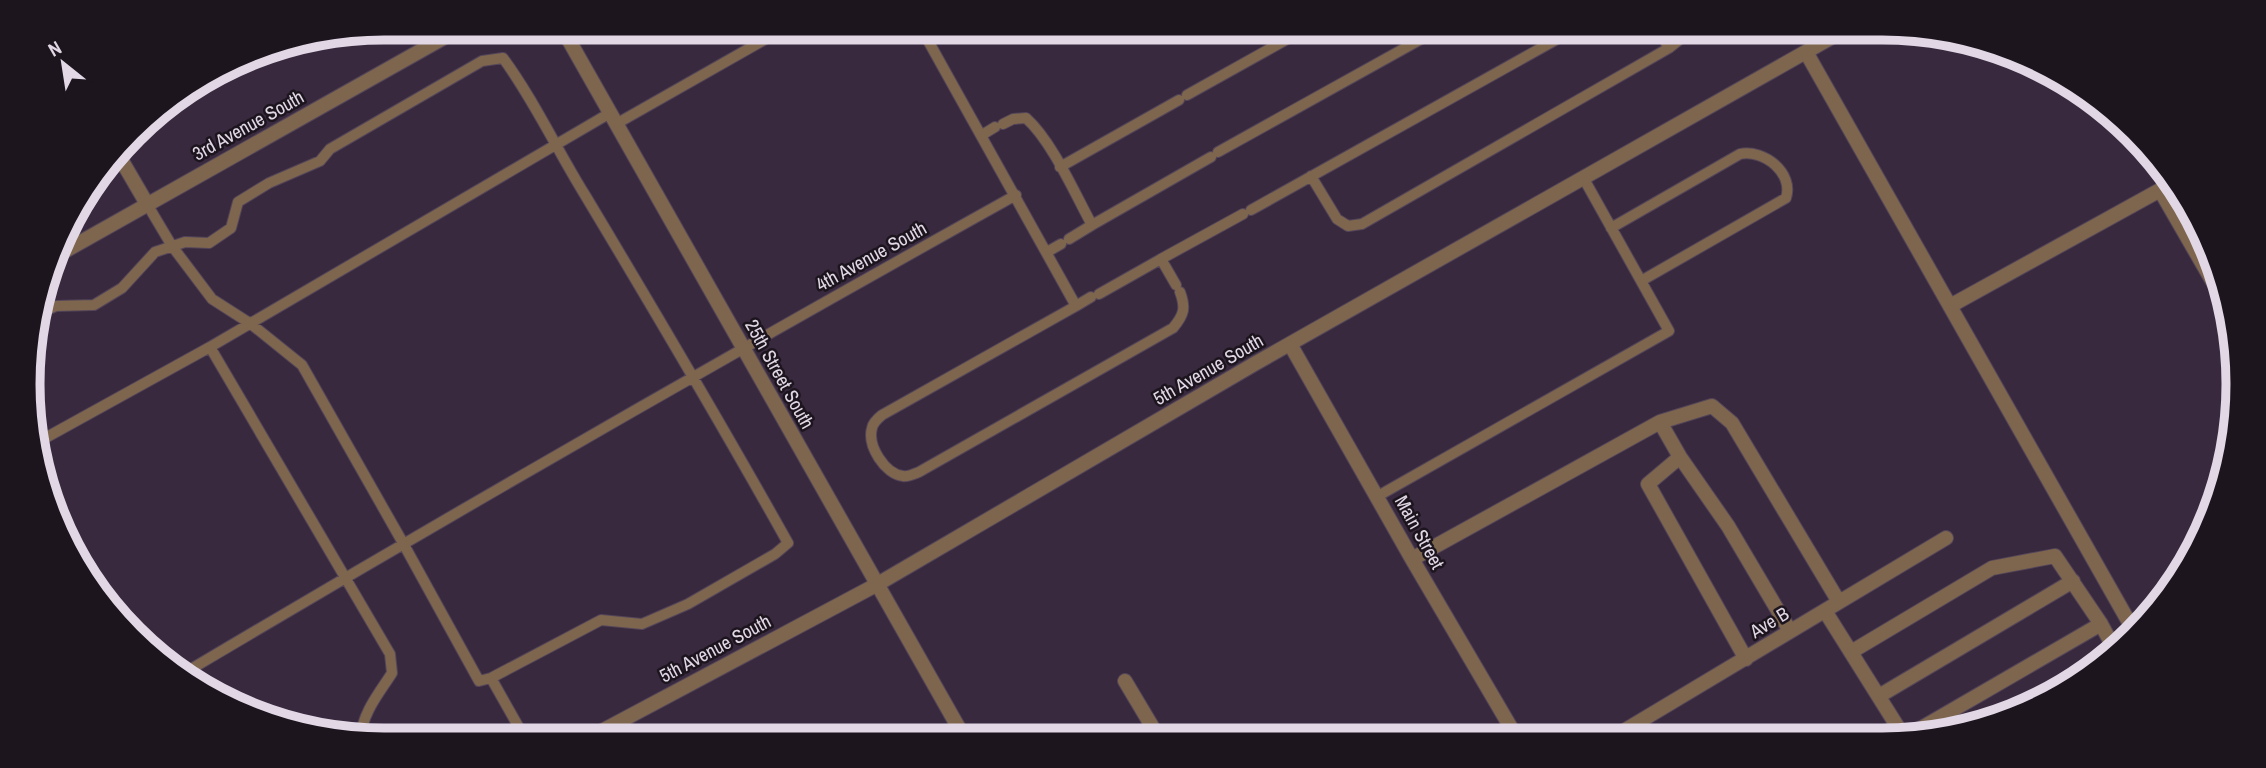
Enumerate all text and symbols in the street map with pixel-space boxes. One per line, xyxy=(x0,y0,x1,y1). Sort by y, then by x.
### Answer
north arrow xyxy=(28,28,98,98)
text: N xyxy=(43,34,66,62)
street label: 3rd Avenue South xyxy=(188,84,308,166)
street label: 4th Avenue South xyxy=(811,215,931,297)
street label: 25th Street South xyxy=(739,315,821,433)
street label: 5th Avenue South xyxy=(1148,327,1268,411)
street label: Main Street xyxy=(1389,490,1451,574)
street label: Ave B xyxy=(1744,600,1793,644)
street label: 5th Avenue South xyxy=(655,608,775,688)

